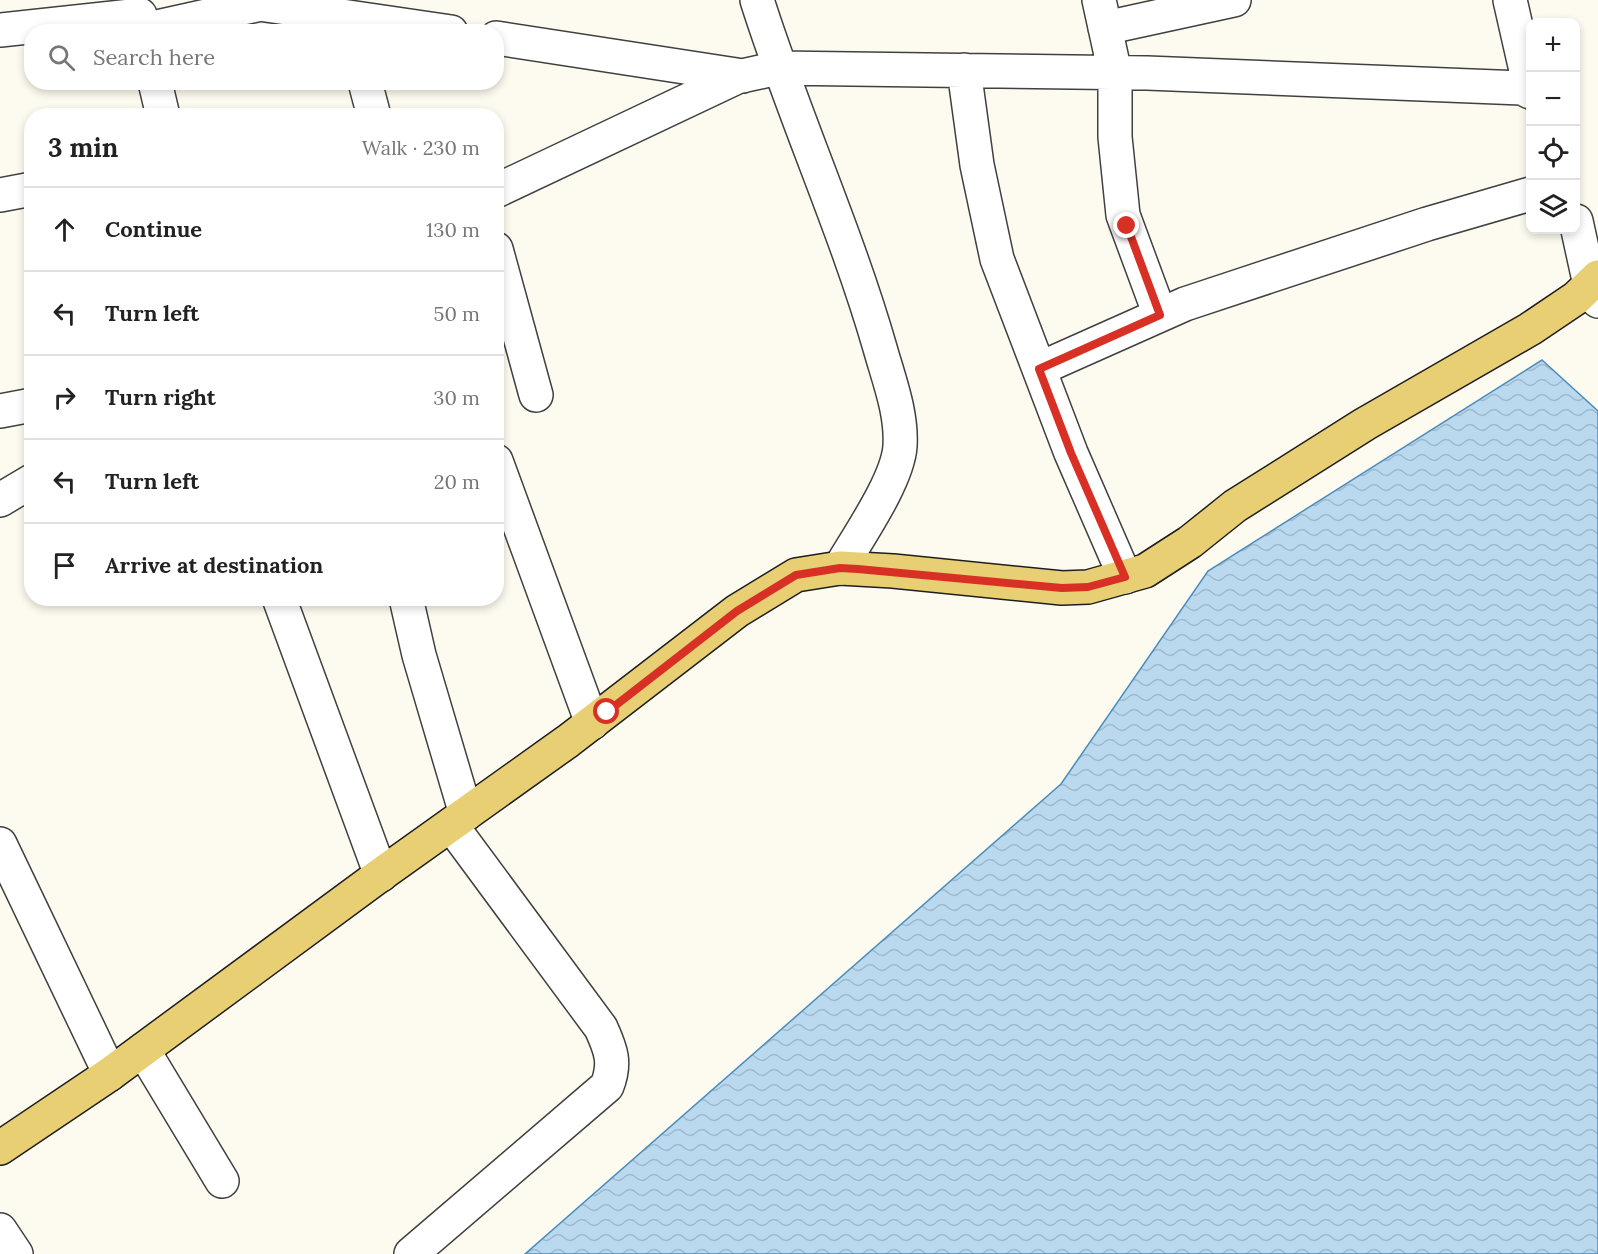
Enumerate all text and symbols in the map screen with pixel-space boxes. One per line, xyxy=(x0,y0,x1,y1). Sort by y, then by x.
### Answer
map controls xyxy=(1526,18,1580,234)
button: + xyxy=(1526,18,1580,72)
search box xyxy=(24,24,504,90)
icon: search xyxy=(45,41,78,74)
text: Search here xyxy=(93,43,215,71)
button: − xyxy=(1526,72,1580,126)
button: locate xyxy=(1526,126,1580,180)
text: 3 min xyxy=(48,131,118,164)
text: Walk · 230 m xyxy=(362,135,480,160)
button: layers xyxy=(1526,180,1580,234)
route end xyxy=(1113,212,1139,238)
icon: ahead xyxy=(48,213,81,246)
text: Continue xyxy=(105,215,202,243)
text: 130 m xyxy=(426,217,480,242)
icon: left xyxy=(48,297,81,330)
text: Turn left xyxy=(105,299,199,327)
text: 50 m xyxy=(434,301,480,326)
icon: right xyxy=(48,381,81,414)
text: Turn right xyxy=(105,383,216,411)
text: 30 m xyxy=(433,385,480,410)
icon: left xyxy=(48,465,81,498)
text: Turn left xyxy=(105,467,199,495)
text: 20 m xyxy=(434,469,480,494)
icon: arrive xyxy=(48,549,81,582)
text: Arrive at destination xyxy=(105,551,323,579)
route start xyxy=(593,698,619,724)

